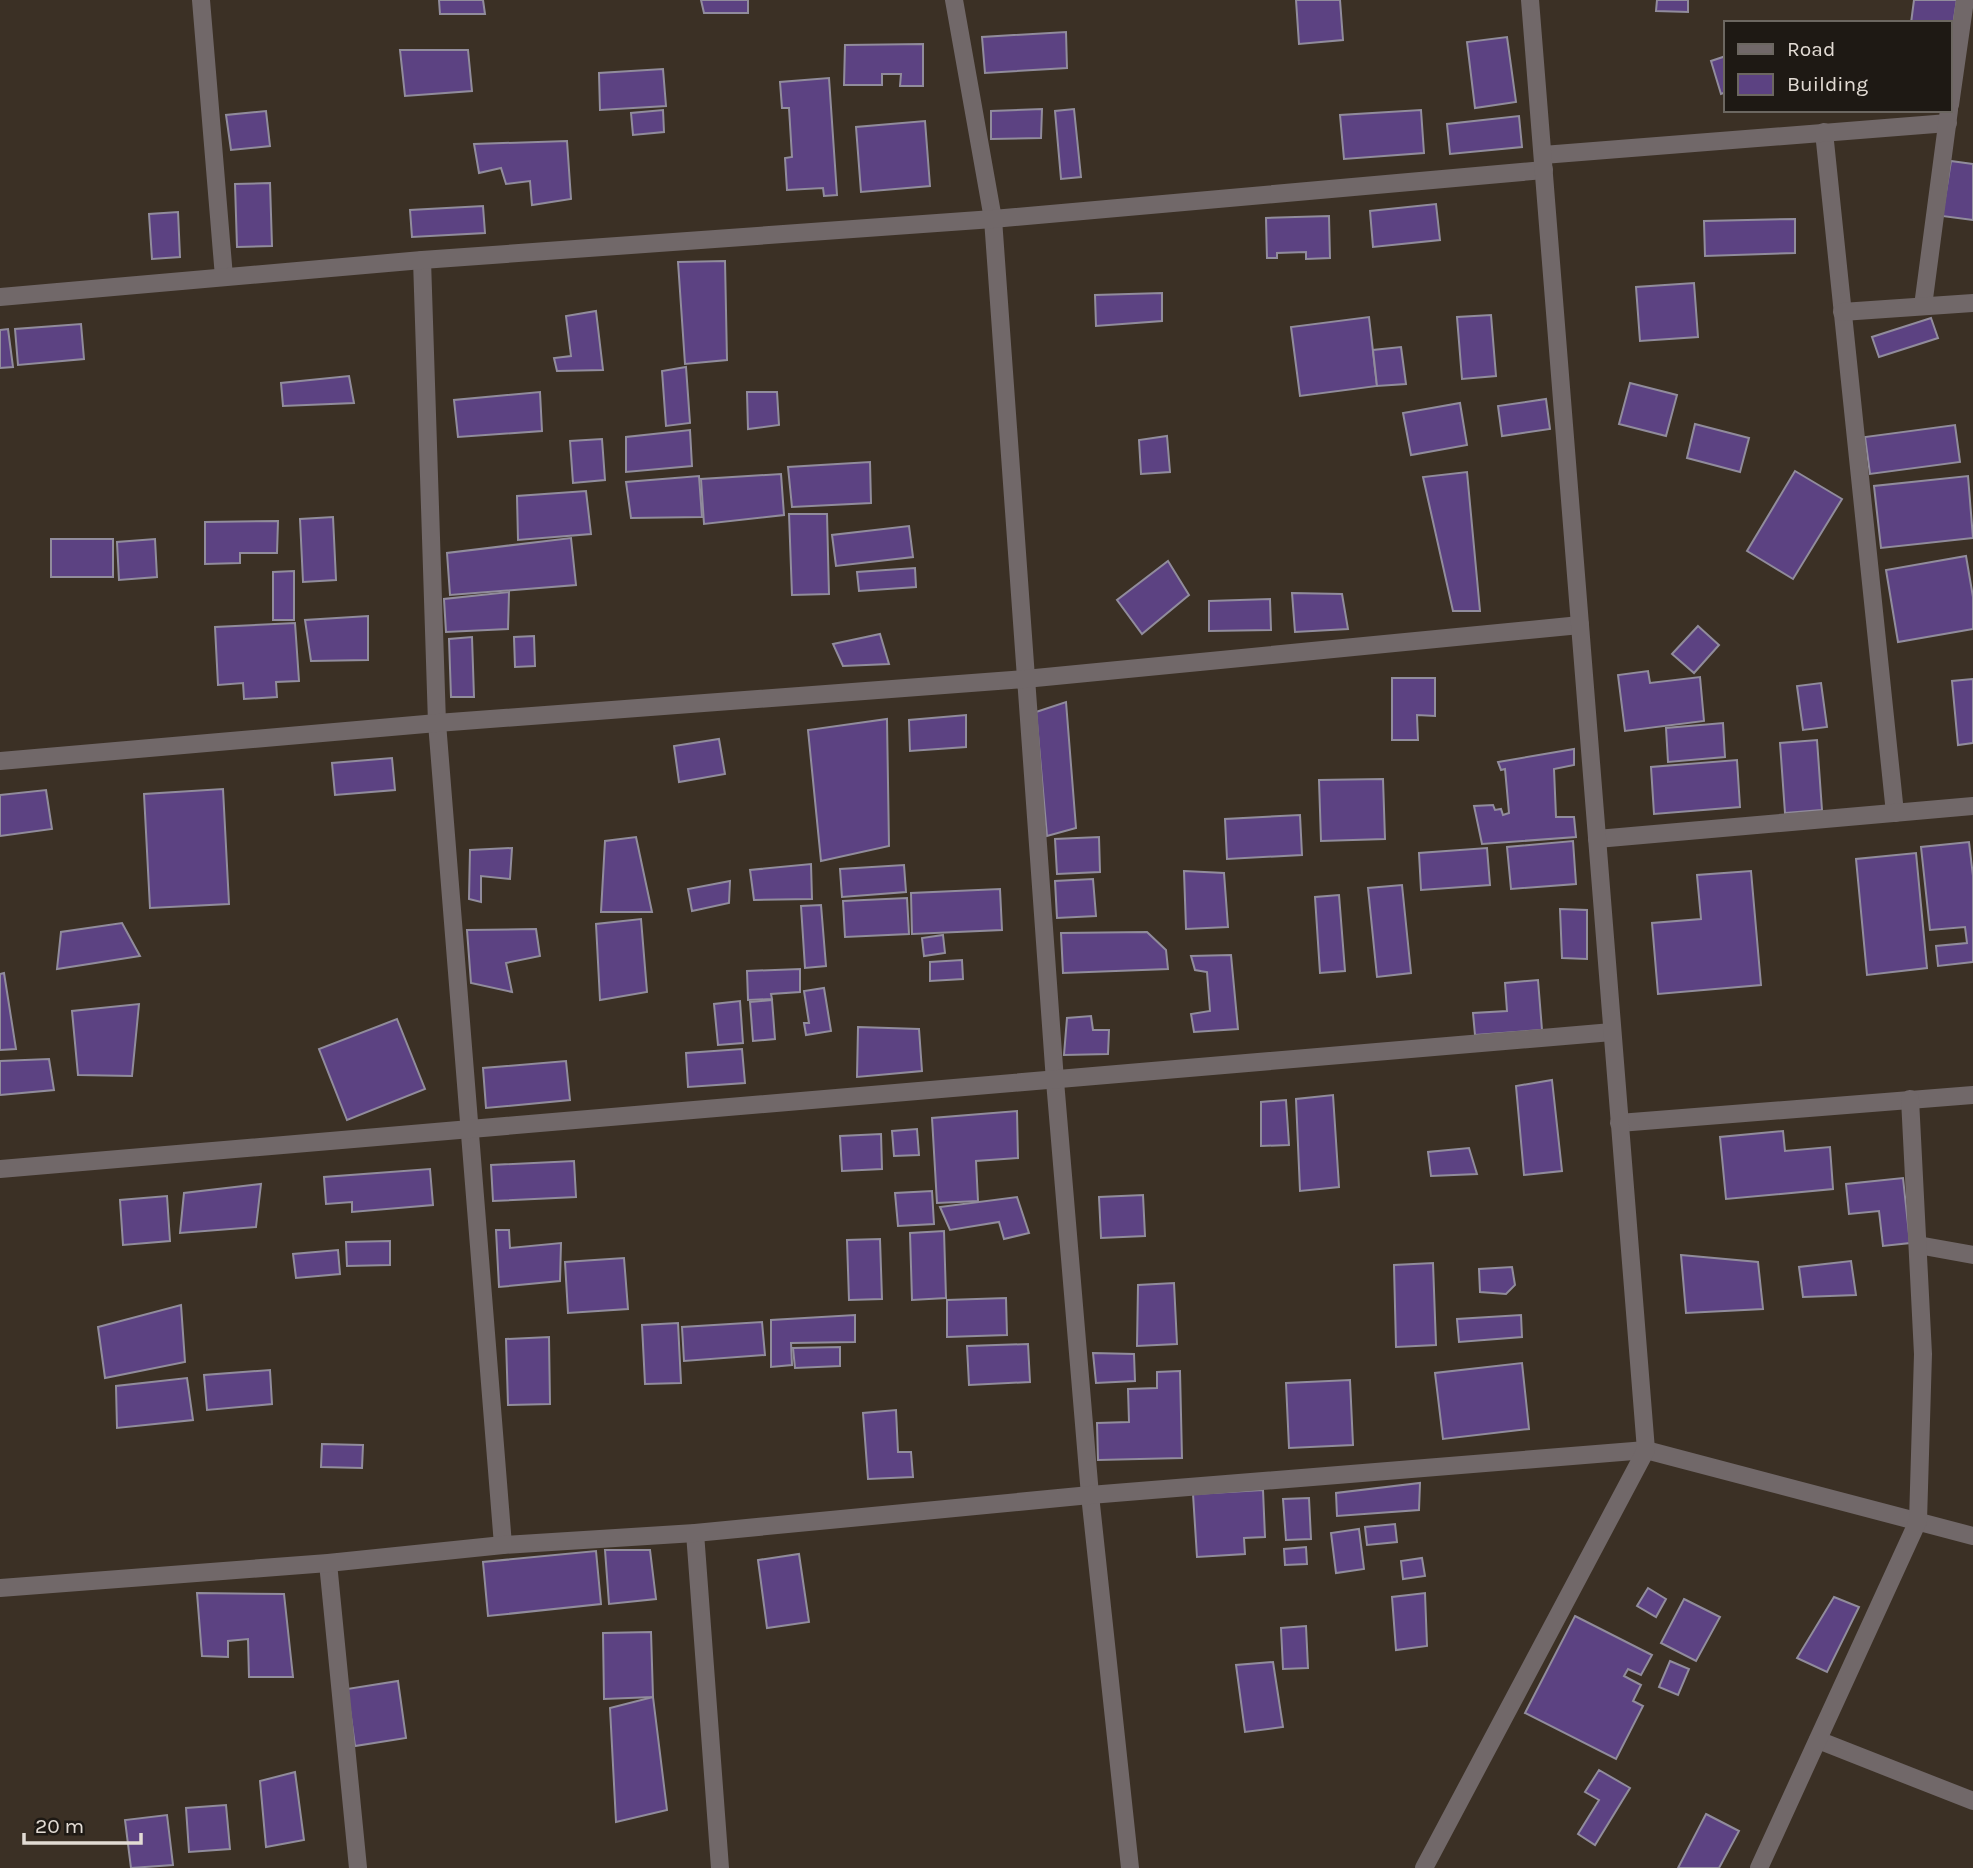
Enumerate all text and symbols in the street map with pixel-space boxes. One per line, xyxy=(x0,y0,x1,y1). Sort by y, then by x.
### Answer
legend xyxy=(1724,21,1952,112)
text: Road xyxy=(1787,37,1835,61)
text: Building xyxy=(1787,72,1868,96)
scale bar xyxy=(24,1801,142,1845)
text: 20 m xyxy=(35,1814,84,1838)

